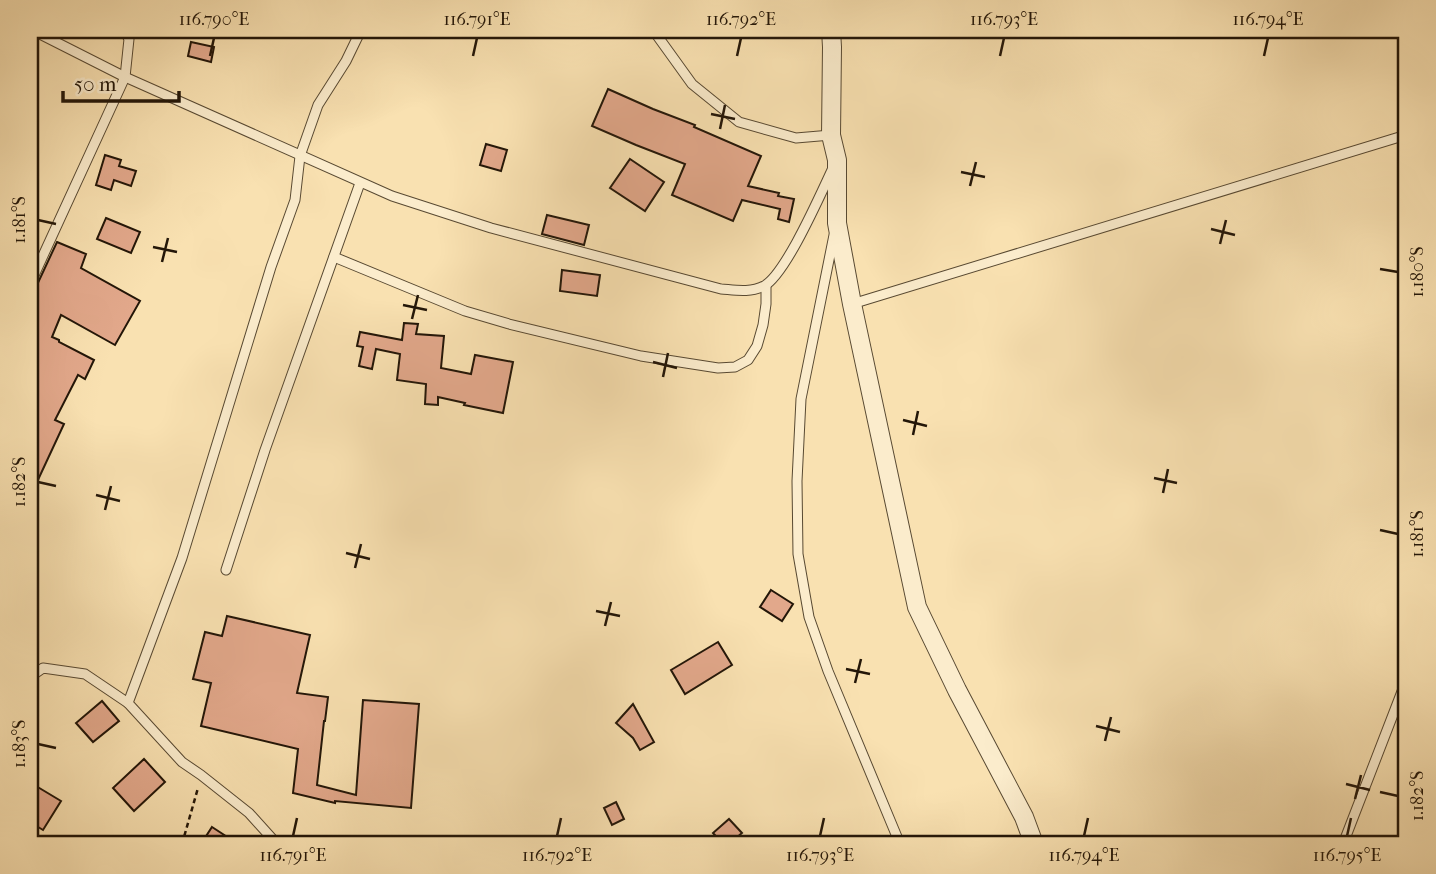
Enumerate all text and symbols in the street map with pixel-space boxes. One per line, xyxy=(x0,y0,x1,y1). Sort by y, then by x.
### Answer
text: 116.790°E xyxy=(179,9,249,30)
text: 116.791°E xyxy=(443,9,511,30)
text: 116.792°E xyxy=(706,9,776,30)
text: 116.793°E xyxy=(970,9,1038,30)
text: 116.794°E xyxy=(1232,9,1304,30)
scale bar xyxy=(63,60,178,104)
text: 50 m xyxy=(74,72,117,96)
text: 1.181°S xyxy=(9,196,30,244)
text: 1.180°S xyxy=(1407,246,1428,298)
text: 1.182°S xyxy=(9,457,30,507)
text: 1.181°S xyxy=(1407,510,1428,558)
text: 1.183°S xyxy=(9,720,30,768)
text: 1.182°S xyxy=(1407,771,1428,821)
text: 116.791°E xyxy=(259,845,327,866)
text: 116.792°E xyxy=(522,845,592,866)
text: 116.793°E xyxy=(786,845,854,866)
text: 116.794°E xyxy=(1048,845,1120,866)
text: 116.795°E xyxy=(1313,845,1381,866)

